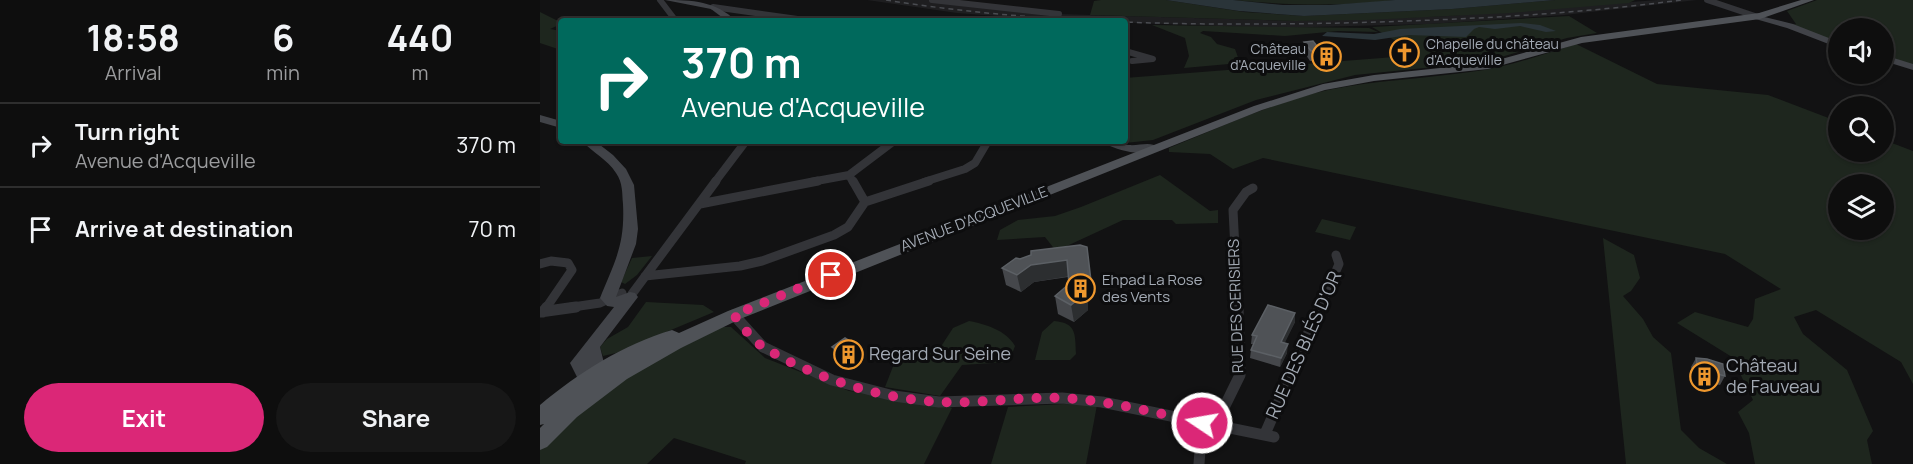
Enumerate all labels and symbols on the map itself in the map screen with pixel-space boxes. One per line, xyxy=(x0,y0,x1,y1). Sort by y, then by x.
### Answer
place label: Chapelle du château d'Acqueville xyxy=(1426,34,1559,69)
church icon: Chapelle du château d'Acqueville xyxy=(1389,36,1421,68)
place label: Château d'Acqueville xyxy=(1230,39,1306,74)
building icon: Château d'Acqueville xyxy=(1311,41,1343,73)
street label: AVENUE D'ACQUEVILLE xyxy=(897,181,1050,256)
street label: RUE DES CERISIERS xyxy=(1223,239,1248,373)
pin xyxy=(805,249,856,300)
street label: RUE DES BLÉS D'OR xyxy=(1260,267,1346,422)
place label: Ehpad La Rose des Vents xyxy=(1102,269,1203,307)
building icon: Ehpad La Rose des Vents xyxy=(1065,273,1097,305)
building icon: Regard Sur Seine xyxy=(832,338,864,370)
place label: Regard Sur Seine xyxy=(869,341,1011,365)
place label: Château de Fauveau xyxy=(1726,353,1820,398)
building icon: Château de Fauveau xyxy=(1689,360,1721,392)
position arrow xyxy=(1170,391,1234,455)

